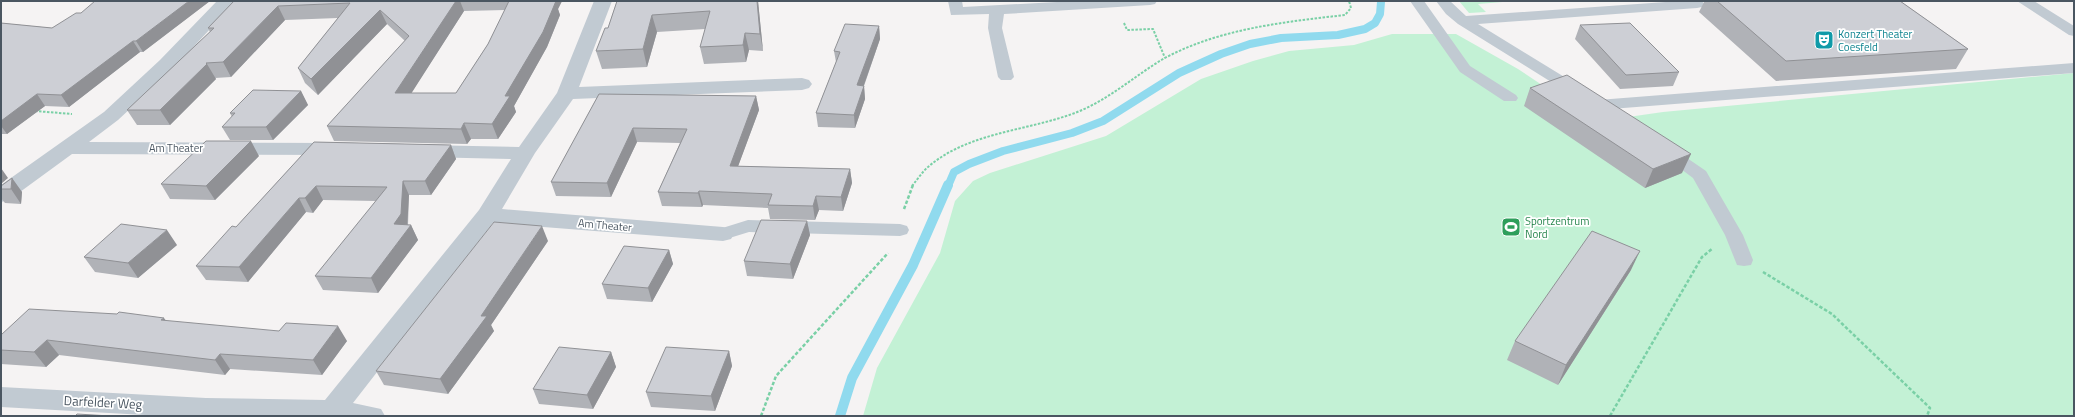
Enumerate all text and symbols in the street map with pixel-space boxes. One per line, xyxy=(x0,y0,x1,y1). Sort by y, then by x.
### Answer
place label: Konzert Theater Coesfeld xyxy=(1838,26,1913,55)
theatre icon: Konzert Theater Coesfeld xyxy=(1813,29,1835,51)
street label: Am Theater xyxy=(149,140,203,156)
place label: Sportzentrum Nord xyxy=(1525,213,1589,242)
street label: Am Theater xyxy=(577,215,633,235)
sports icon: Sportzentrum Nord xyxy=(1500,216,1522,238)
street label: Darfelder Weg xyxy=(63,390,143,414)

